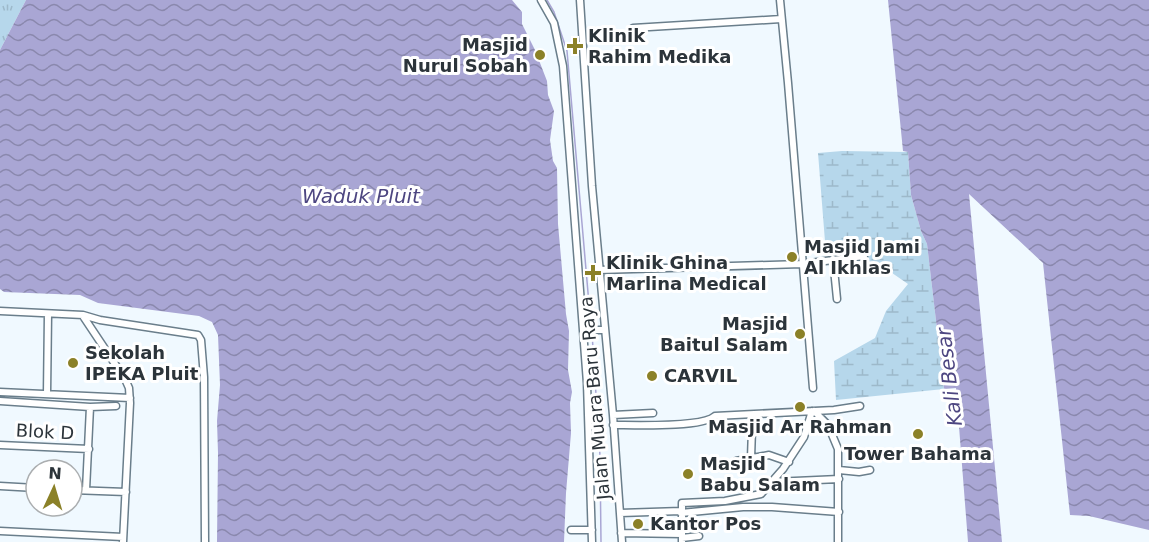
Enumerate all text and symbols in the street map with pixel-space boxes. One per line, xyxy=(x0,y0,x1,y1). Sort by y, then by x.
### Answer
place label: Klinik Rahim Medika xyxy=(588,25,731,67)
place label: Masjid Nurul Sobah xyxy=(403,34,528,76)
marker: Klinik Rahim Medika xyxy=(566,37,584,55)
marker: Masjid Nurul Sobah xyxy=(533,48,547,62)
water label: Waduk Pluit xyxy=(302,184,421,208)
place label: Masjid Jami Al Ikhlas xyxy=(804,236,920,278)
marker: Masjid Jami Al Ikhlas xyxy=(785,250,799,264)
place label: Klinik Ghina Marlina Medical xyxy=(606,252,767,294)
marker: Klinik Ghina Marlina Medical xyxy=(584,264,602,282)
street label: Jalan Muara Baru Raya xyxy=(575,295,614,502)
place label: Masjid Baitul Salam xyxy=(660,313,788,355)
water label: Kali Besar xyxy=(931,325,967,428)
marker: Masjid Baitul Salam xyxy=(793,327,807,341)
place label: Sekolah IPEKA Pluit xyxy=(85,342,199,384)
marker: Sekolah IPEKA Pluit xyxy=(66,356,80,370)
place label: CARVIL xyxy=(664,365,737,386)
marker: CARVIL xyxy=(645,369,659,383)
marker: Masjid Ar Rahman xyxy=(793,400,807,414)
place label: Masjid Ar Rahman xyxy=(708,416,892,437)
street label: Blok D xyxy=(15,419,75,444)
marker: Tower Bahama xyxy=(911,427,925,441)
place label: Tower Bahama xyxy=(844,443,992,464)
place label: Masjid Babu Salam xyxy=(700,453,820,495)
north arrow xyxy=(24,458,84,518)
text: N xyxy=(48,464,62,483)
marker: Masjid Babu Salam xyxy=(681,467,695,481)
place label: Kantor Pos xyxy=(650,513,761,534)
marker: Kantor Pos xyxy=(631,517,645,531)

